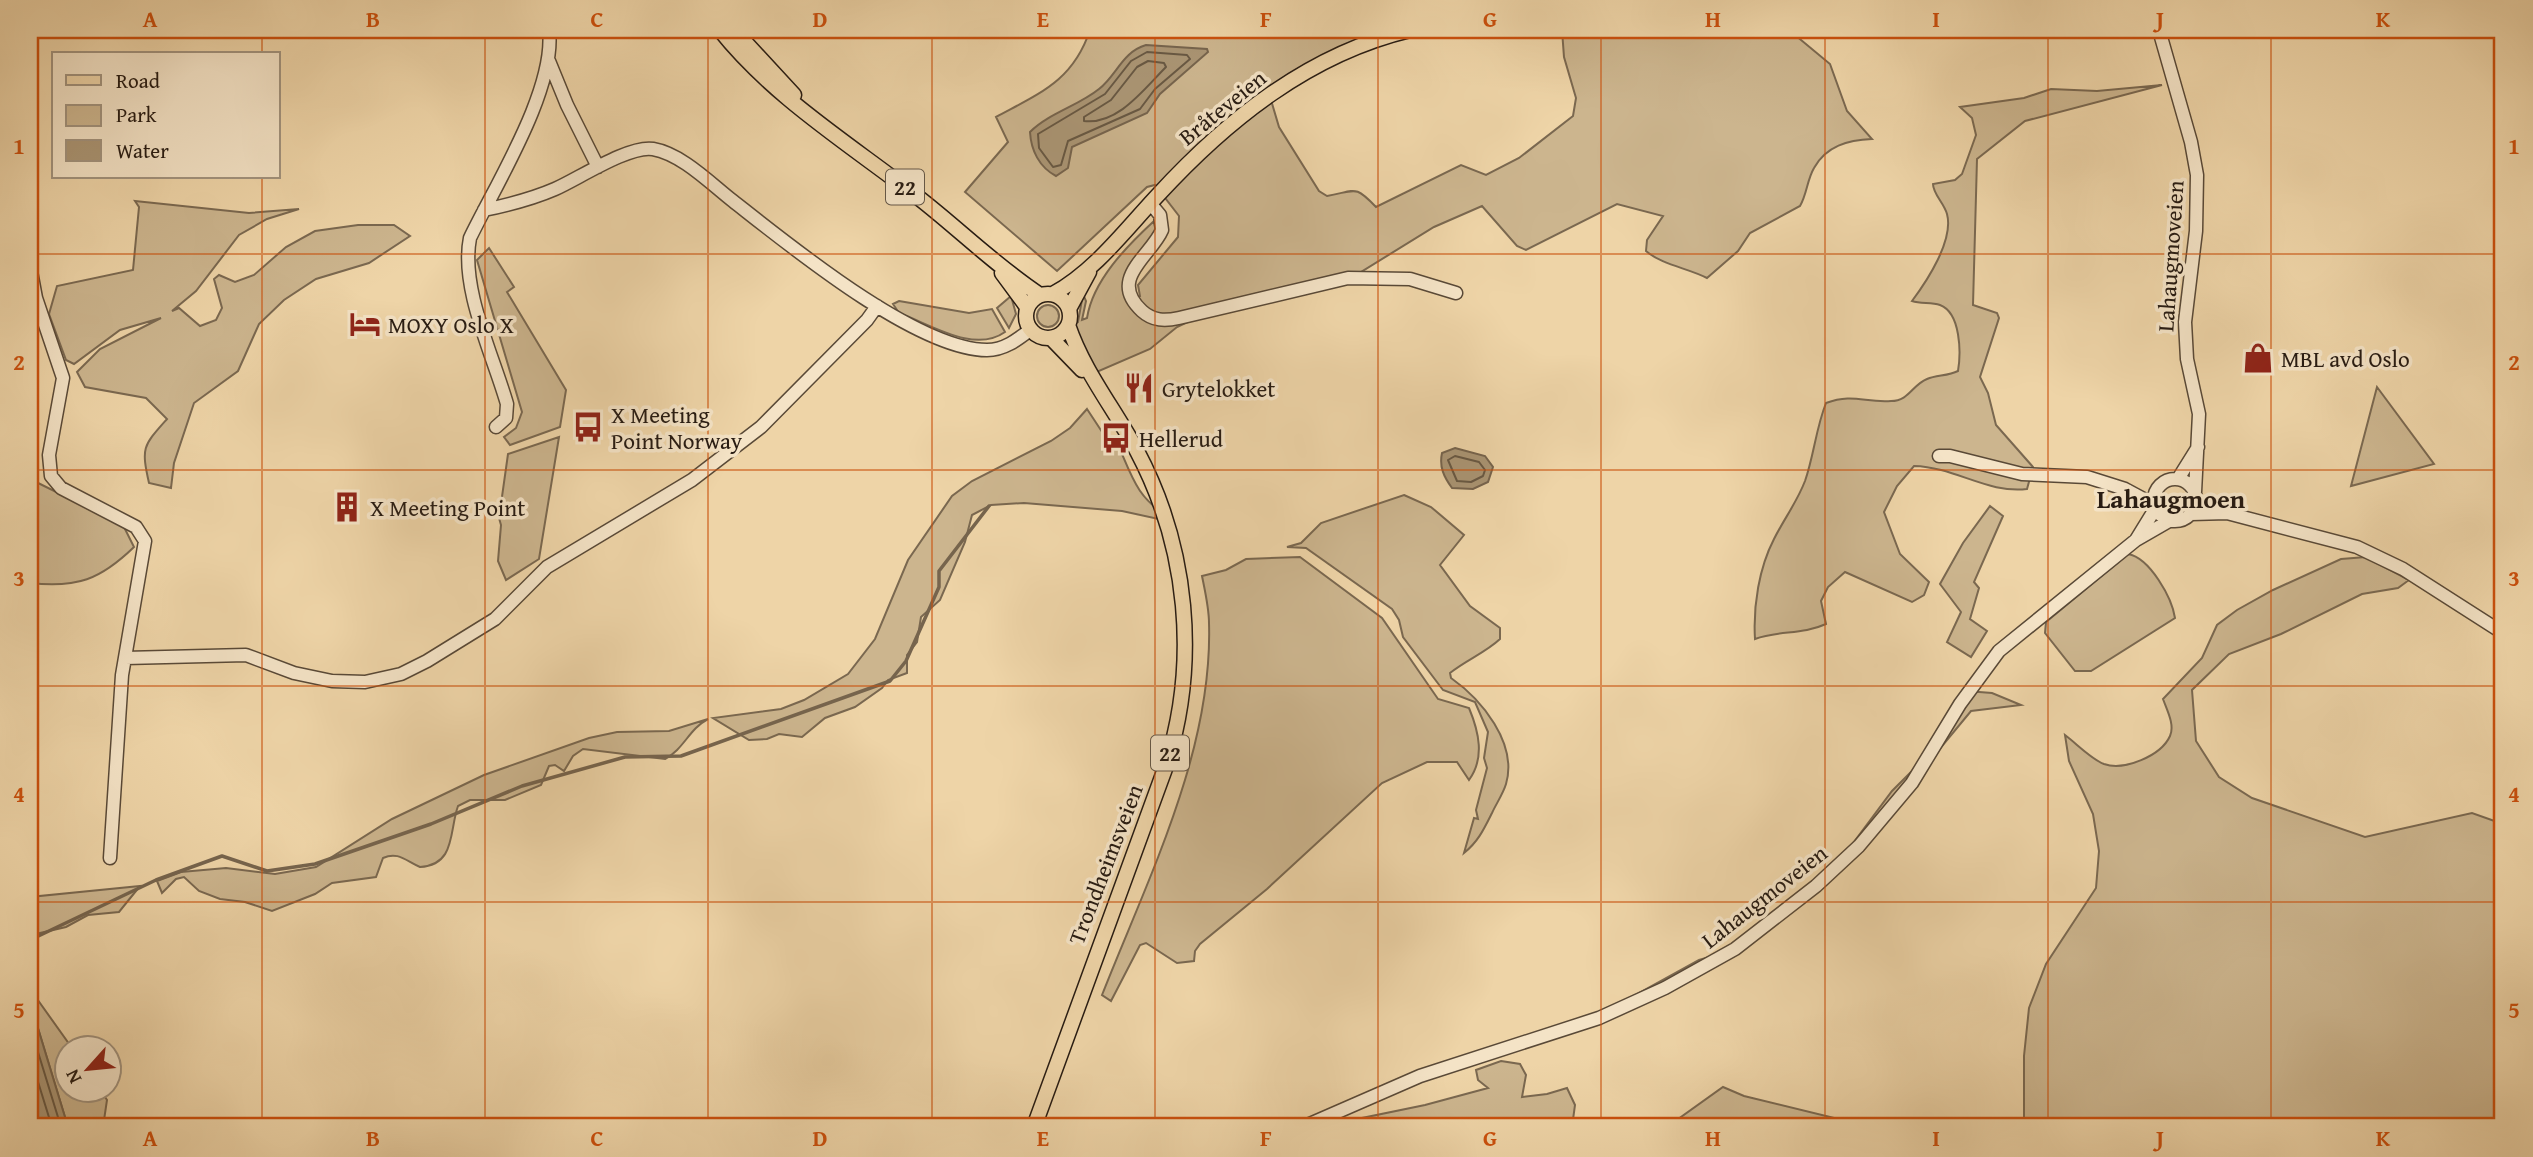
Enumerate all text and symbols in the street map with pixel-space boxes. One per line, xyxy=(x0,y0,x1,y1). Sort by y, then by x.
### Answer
text: A xyxy=(143,2,158,35)
text: B xyxy=(366,2,380,35)
text: C xyxy=(590,2,604,35)
text: D xyxy=(813,2,828,35)
text: E xyxy=(1037,2,1049,35)
text: F xyxy=(1260,2,1272,35)
text: G xyxy=(1483,2,1497,35)
text: H xyxy=(1705,2,1721,35)
text: I xyxy=(1932,2,1940,35)
text: J xyxy=(2152,2,2164,35)
text: K xyxy=(2376,2,2391,35)
legend xyxy=(52,52,280,178)
street label: Bråteveien xyxy=(1171,61,1273,153)
text: Road xyxy=(116,65,161,96)
text: Park xyxy=(116,99,157,130)
text: 1 xyxy=(13,129,25,162)
text: 1 xyxy=(2508,129,2520,162)
text: Water xyxy=(116,135,169,166)
road number: 22 xyxy=(886,170,924,204)
street label: Lahaugmoveien xyxy=(2148,179,2192,333)
hotel icon: MOXY Oslo X xyxy=(348,307,382,341)
place label: MOXY Oslo X xyxy=(388,308,514,341)
shop icon: MBL avd Oslo xyxy=(2241,341,2275,375)
place label: MBL avd Oslo xyxy=(2281,342,2410,375)
text: 2 xyxy=(13,345,25,378)
text: 2 xyxy=(2508,345,2520,378)
restaurant icon: Grytelokket xyxy=(1122,371,1156,405)
place label: Grytelokket xyxy=(1162,372,1275,405)
place label: X Meeting Point Norway xyxy=(611,398,743,457)
bus stop icon: X Meeting Point Norway xyxy=(571,410,605,444)
bus stop icon: Hellerud xyxy=(1099,421,1133,455)
place label: Hellerud xyxy=(1139,422,1224,455)
district label: Lahaugmoen xyxy=(2097,479,2246,518)
building icon: X Meeting Point xyxy=(330,490,364,524)
place label: X Meeting Point xyxy=(370,491,525,524)
text: 3 xyxy=(13,561,25,594)
text: 3 xyxy=(2508,561,2520,594)
road number: 22 xyxy=(1151,736,1189,770)
text: 4 xyxy=(13,777,25,810)
text: 4 xyxy=(2508,777,2520,810)
street label: Trondheimsveien xyxy=(1059,779,1151,949)
street label: Lahaugmoveien xyxy=(1694,836,1834,956)
text: 5 xyxy=(13,993,25,1026)
text: 5 xyxy=(2508,993,2520,1026)
north arrow xyxy=(52,1034,122,1104)
text: N xyxy=(57,1064,88,1089)
text: A xyxy=(143,1121,158,1154)
text: B xyxy=(366,1121,380,1154)
text: C xyxy=(590,1121,604,1154)
text: D xyxy=(813,1121,828,1154)
text: E xyxy=(1037,1121,1049,1154)
text: F xyxy=(1260,1121,1272,1154)
text: G xyxy=(1483,1121,1497,1154)
text: H xyxy=(1705,1121,1721,1154)
text: I xyxy=(1932,1121,1940,1154)
text: J xyxy=(2152,1121,2164,1154)
text: K xyxy=(2376,1121,2391,1154)

